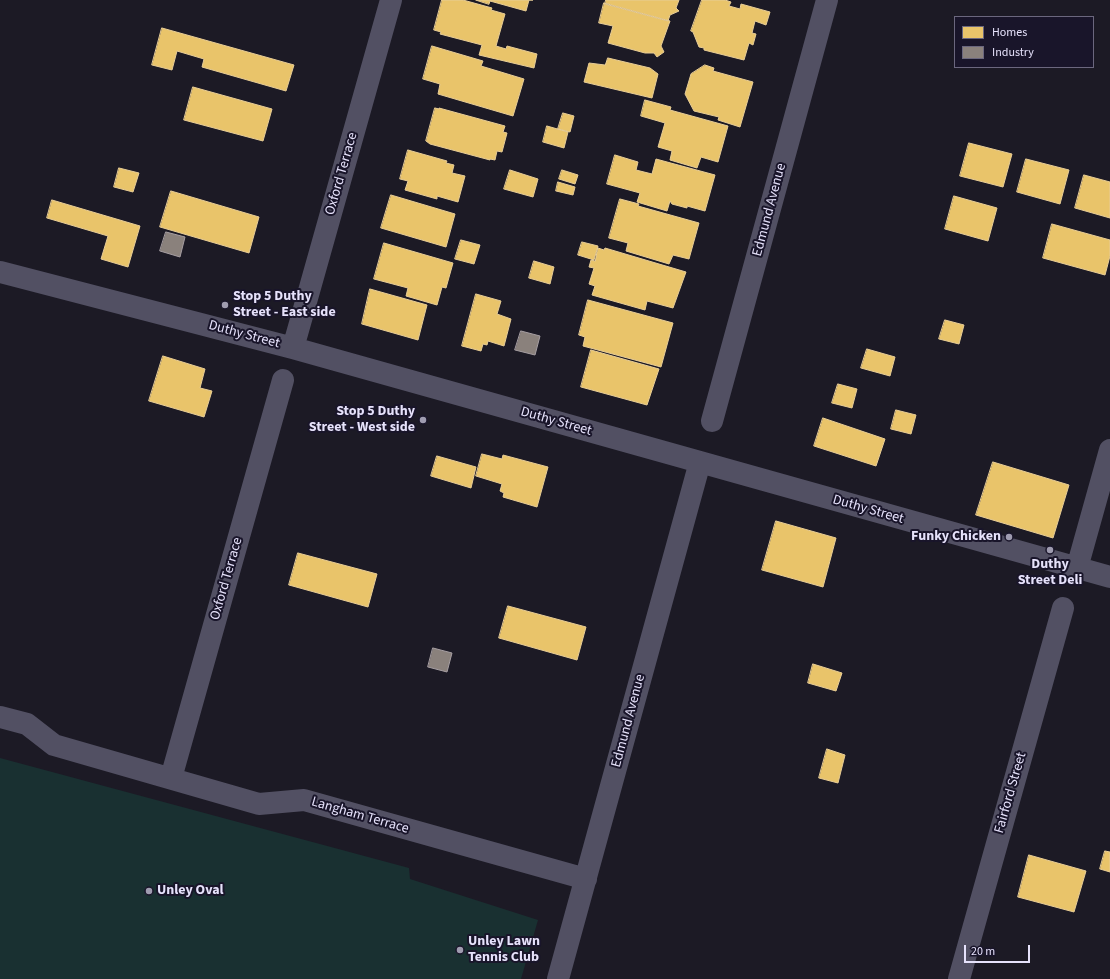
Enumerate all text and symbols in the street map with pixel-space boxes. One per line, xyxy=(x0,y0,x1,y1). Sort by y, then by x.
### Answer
legend xyxy=(954,16,1094,68)
text: Homes xyxy=(992,24,1027,41)
text: Industry xyxy=(992,44,1034,61)
street label: Oxford Terrace xyxy=(322,131,362,217)
street label: Edmund Avenue xyxy=(750,162,790,258)
place label: Stop 5 Duthy Street - East side xyxy=(233,289,336,322)
marker: Stop 5 Duthy Street - East side xyxy=(220,300,230,310)
street label: Duthy Street xyxy=(207,317,281,353)
place label: Stop 5 Duthy Street - West side xyxy=(309,404,415,436)
street label: Duthy Street xyxy=(519,404,593,440)
marker: Stop 5 Duthy Street - West side xyxy=(418,415,428,425)
street label: Duthy Street xyxy=(831,492,905,528)
place label: Funky Chicken xyxy=(911,529,1001,545)
marker: Funky Chicken xyxy=(1004,532,1014,542)
street label: Oxford Terrace xyxy=(207,536,247,622)
marker: Duthy Street Deli xyxy=(1045,545,1055,555)
place label: Duthy Street Deli xyxy=(1018,557,1082,590)
street label: Edmund Avenue xyxy=(609,673,649,769)
street label: Fairford Street xyxy=(991,750,1031,836)
street label: Langham Terrace xyxy=(309,794,411,838)
place label: Unley Oval xyxy=(157,883,224,899)
marker: Unley Oval xyxy=(144,886,154,896)
place label: Unley Lawn Tennis Club xyxy=(468,934,540,966)
scale bar xyxy=(966,937,1032,963)
text: 20 m xyxy=(971,943,995,960)
marker: Unley Lawn Tennis Club xyxy=(455,945,465,955)

